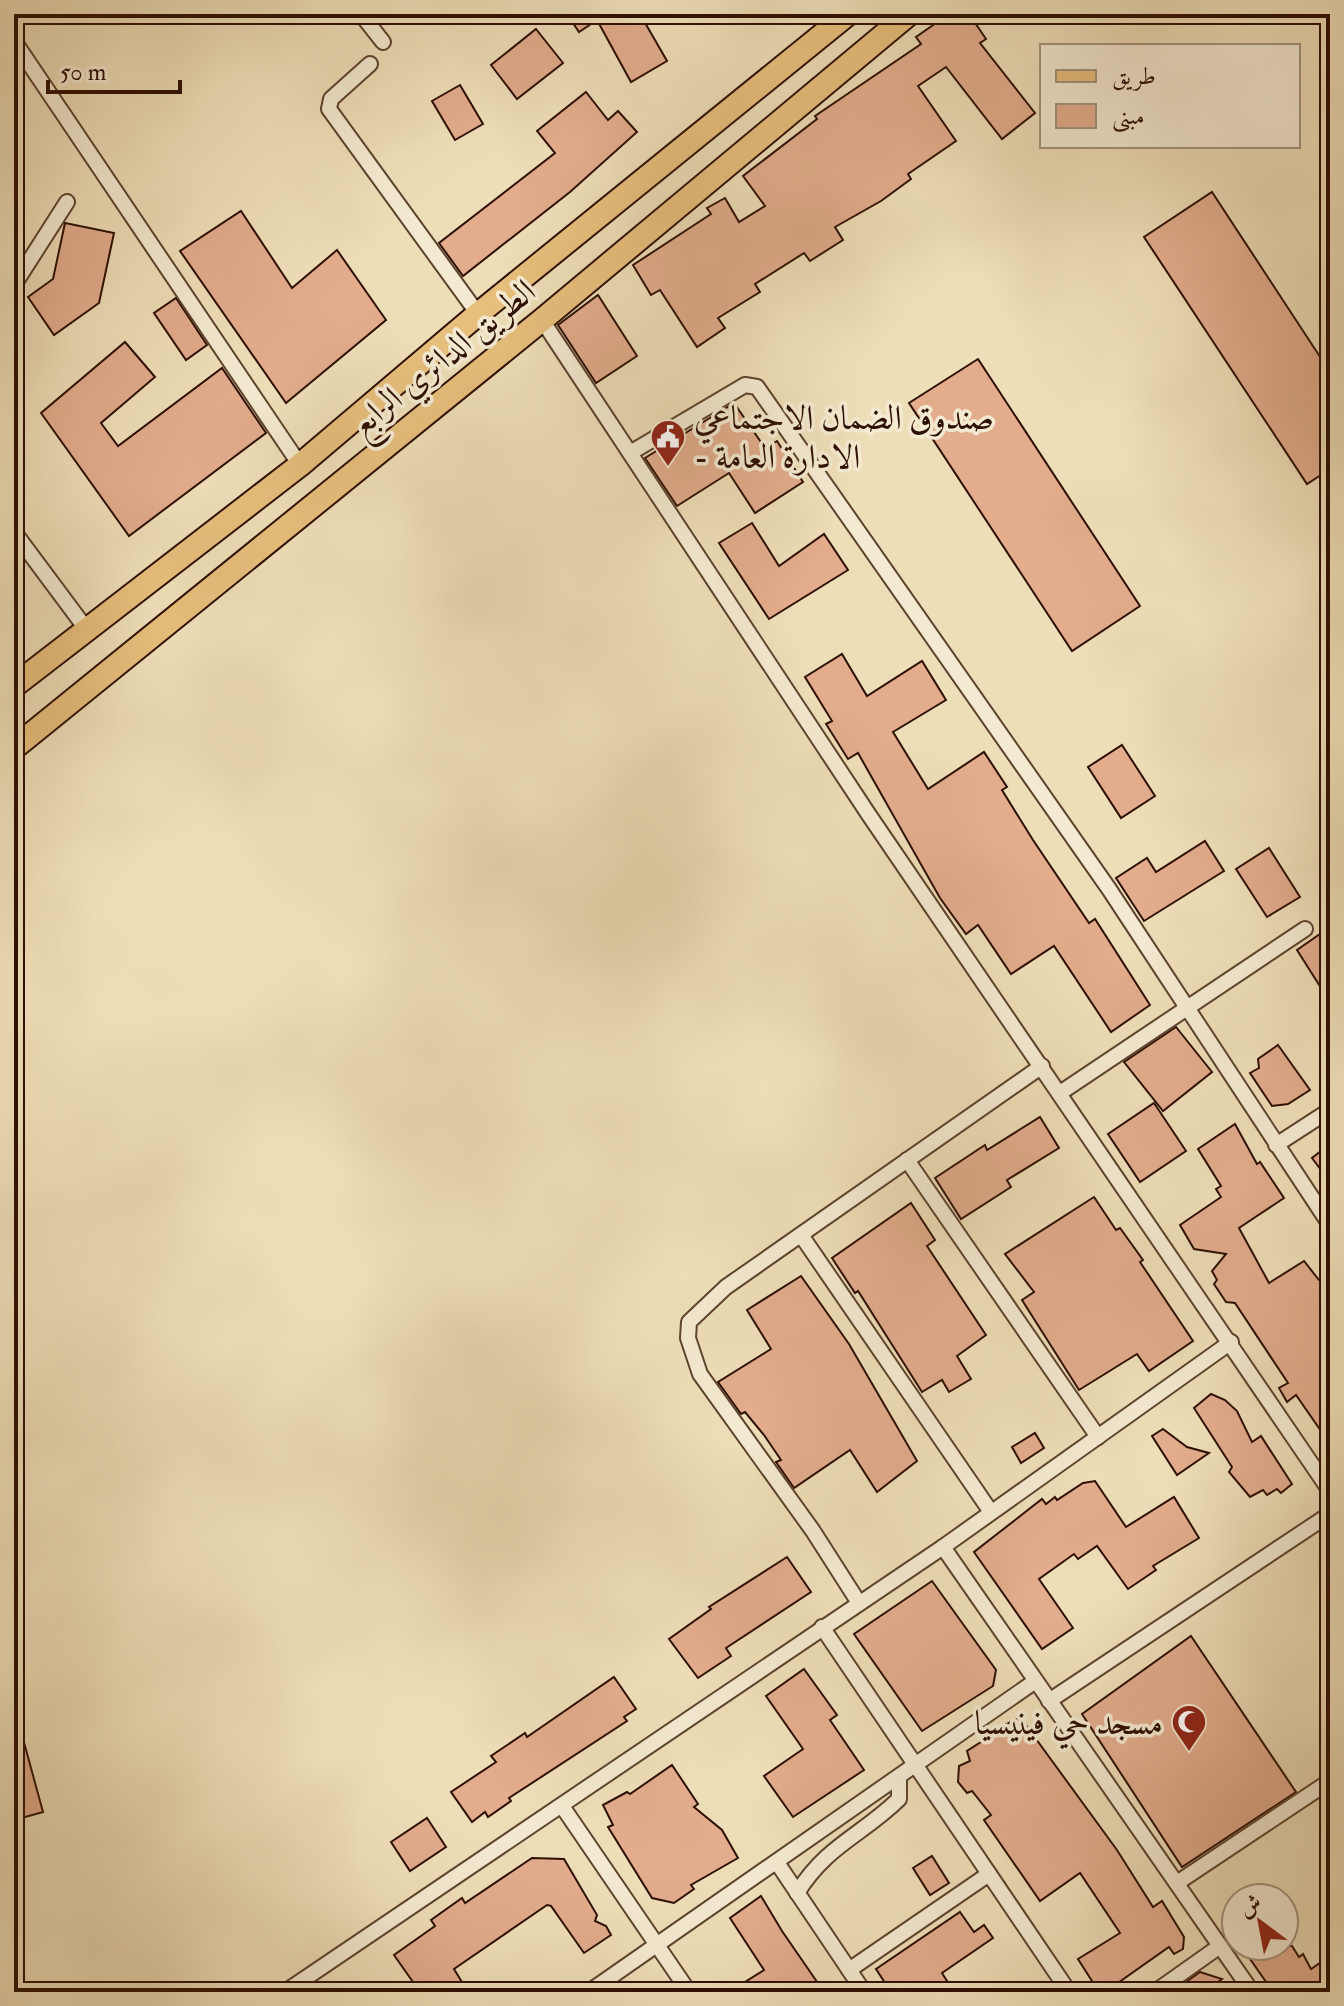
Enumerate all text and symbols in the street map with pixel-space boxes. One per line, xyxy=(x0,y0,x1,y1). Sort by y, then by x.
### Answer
scale bar xyxy=(48,44,180,94)
legend xyxy=(1040,44,1300,148)
text: 50 m xyxy=(60,57,107,88)
text: طريق xyxy=(1112,61,1156,92)
text: مبنى xyxy=(1112,101,1145,133)
street label: الطريق الدائري الرابع xyxy=(341,270,550,452)
place label: صندوق الضمان الاجتماعي - الادارة العامة xyxy=(694,397,994,479)
public building icon: صندوق الضمان الاجتماعي - الادارة العامة xyxy=(649,418,687,468)
place label: مسجد حي فينيسيا xyxy=(975,1702,1163,1750)
mosque icon: مسجد حي فينيسيا xyxy=(1170,1703,1208,1753)
north arrow xyxy=(1220,1882,1300,1962)
text: ش xyxy=(1233,1888,1267,1924)

